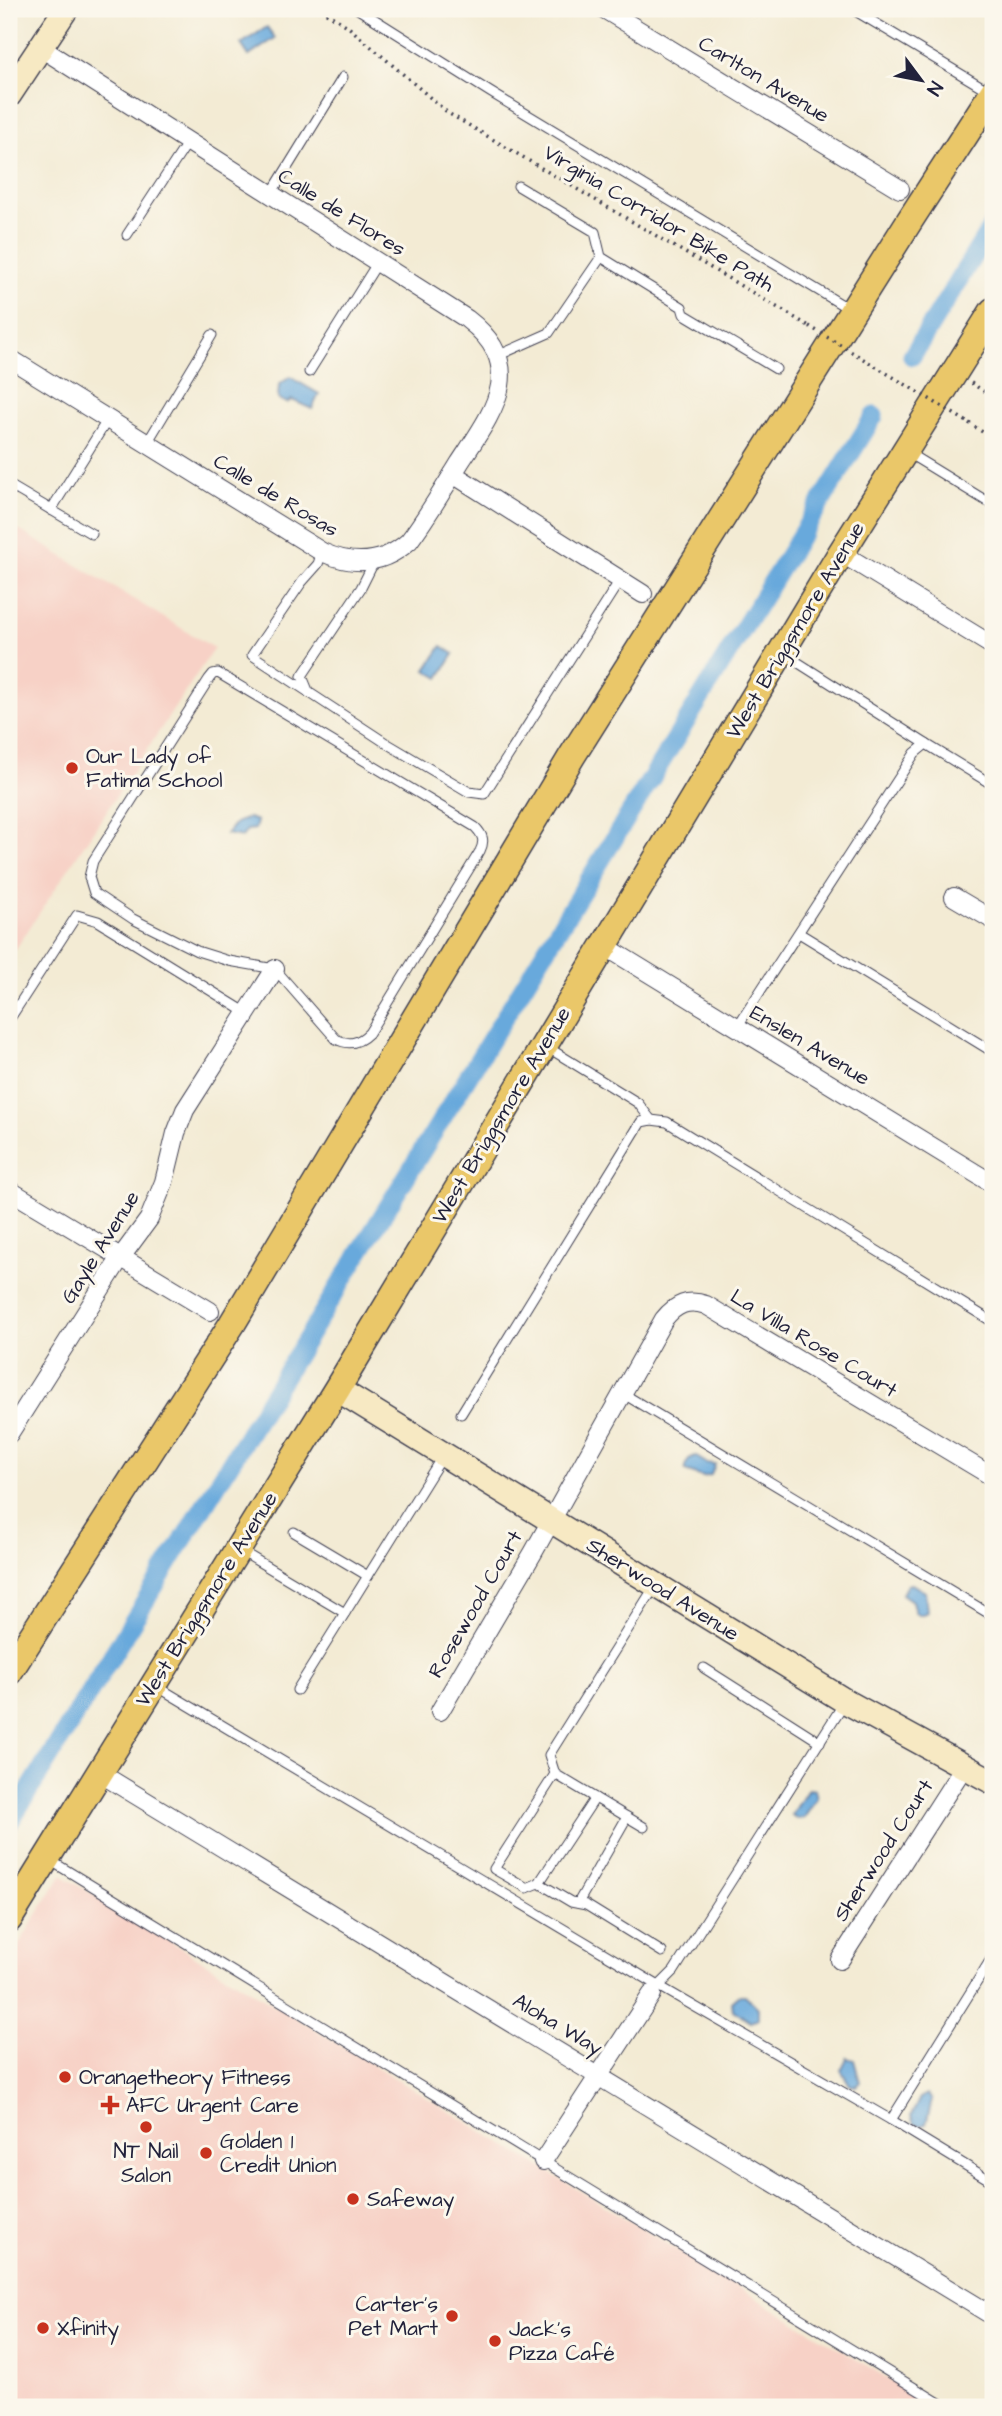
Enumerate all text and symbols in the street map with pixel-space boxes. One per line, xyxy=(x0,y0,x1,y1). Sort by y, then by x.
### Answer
street label: Carlton Avenue xyxy=(693,29,835,130)
north arrow xyxy=(886,46,956,116)
text: N xyxy=(919,76,949,100)
street label: Virginia Corridor Bike Path xyxy=(537,138,780,301)
street label: Calle de Flores xyxy=(272,162,411,263)
street label: Calle de Rosas xyxy=(208,447,344,544)
street label: West Briggsmore Avenue xyxy=(719,516,873,745)
place label: Our Lady of Fatima School xyxy=(86,742,222,795)
marker: Our Lady of Fatima School xyxy=(64,760,80,776)
street label: Enslen Avenue xyxy=(744,998,875,1093)
street label: West Briggsmore Avenue xyxy=(425,1001,579,1230)
street label: Gayle Avenue xyxy=(54,1185,148,1310)
street label: La Villa Rose Court xyxy=(725,1282,903,1405)
street label: West Briggsmore Avenue xyxy=(128,1486,286,1713)
street label: Rosewood Court xyxy=(421,1525,530,1683)
street label: Sherwood Avenue xyxy=(581,1531,745,1648)
street label: Sherwood Court xyxy=(827,1773,941,1927)
street label: Aloha Way xyxy=(506,1986,608,2065)
place label: Orangetheory Fitness xyxy=(79,2063,291,2094)
marker: Orangetheory Fitness xyxy=(57,2069,73,2085)
place label: AFC Urgent Care xyxy=(126,2091,299,2122)
marker: AFC Urgent Care xyxy=(100,2095,120,2115)
marker: NT Nail Salon xyxy=(138,2119,154,2135)
place label: Golden 1 Credit Union xyxy=(220,2127,336,2180)
place label: NT Nail Salon xyxy=(114,2137,179,2190)
marker: Golden 1 Credit Union xyxy=(198,2145,214,2161)
place label: Safeway xyxy=(367,2185,455,2216)
marker: Safeway xyxy=(345,2191,361,2207)
place label: Carter's Pet Mart xyxy=(348,2290,438,2343)
marker: Carter's Pet Mart xyxy=(444,2308,460,2324)
place label: Xfinity xyxy=(57,2314,119,2345)
place label: Jack's Pizza Café xyxy=(509,2315,615,2368)
marker: Xfinity xyxy=(35,2320,51,2336)
marker: Jack's Pizza Café xyxy=(487,2333,503,2349)

